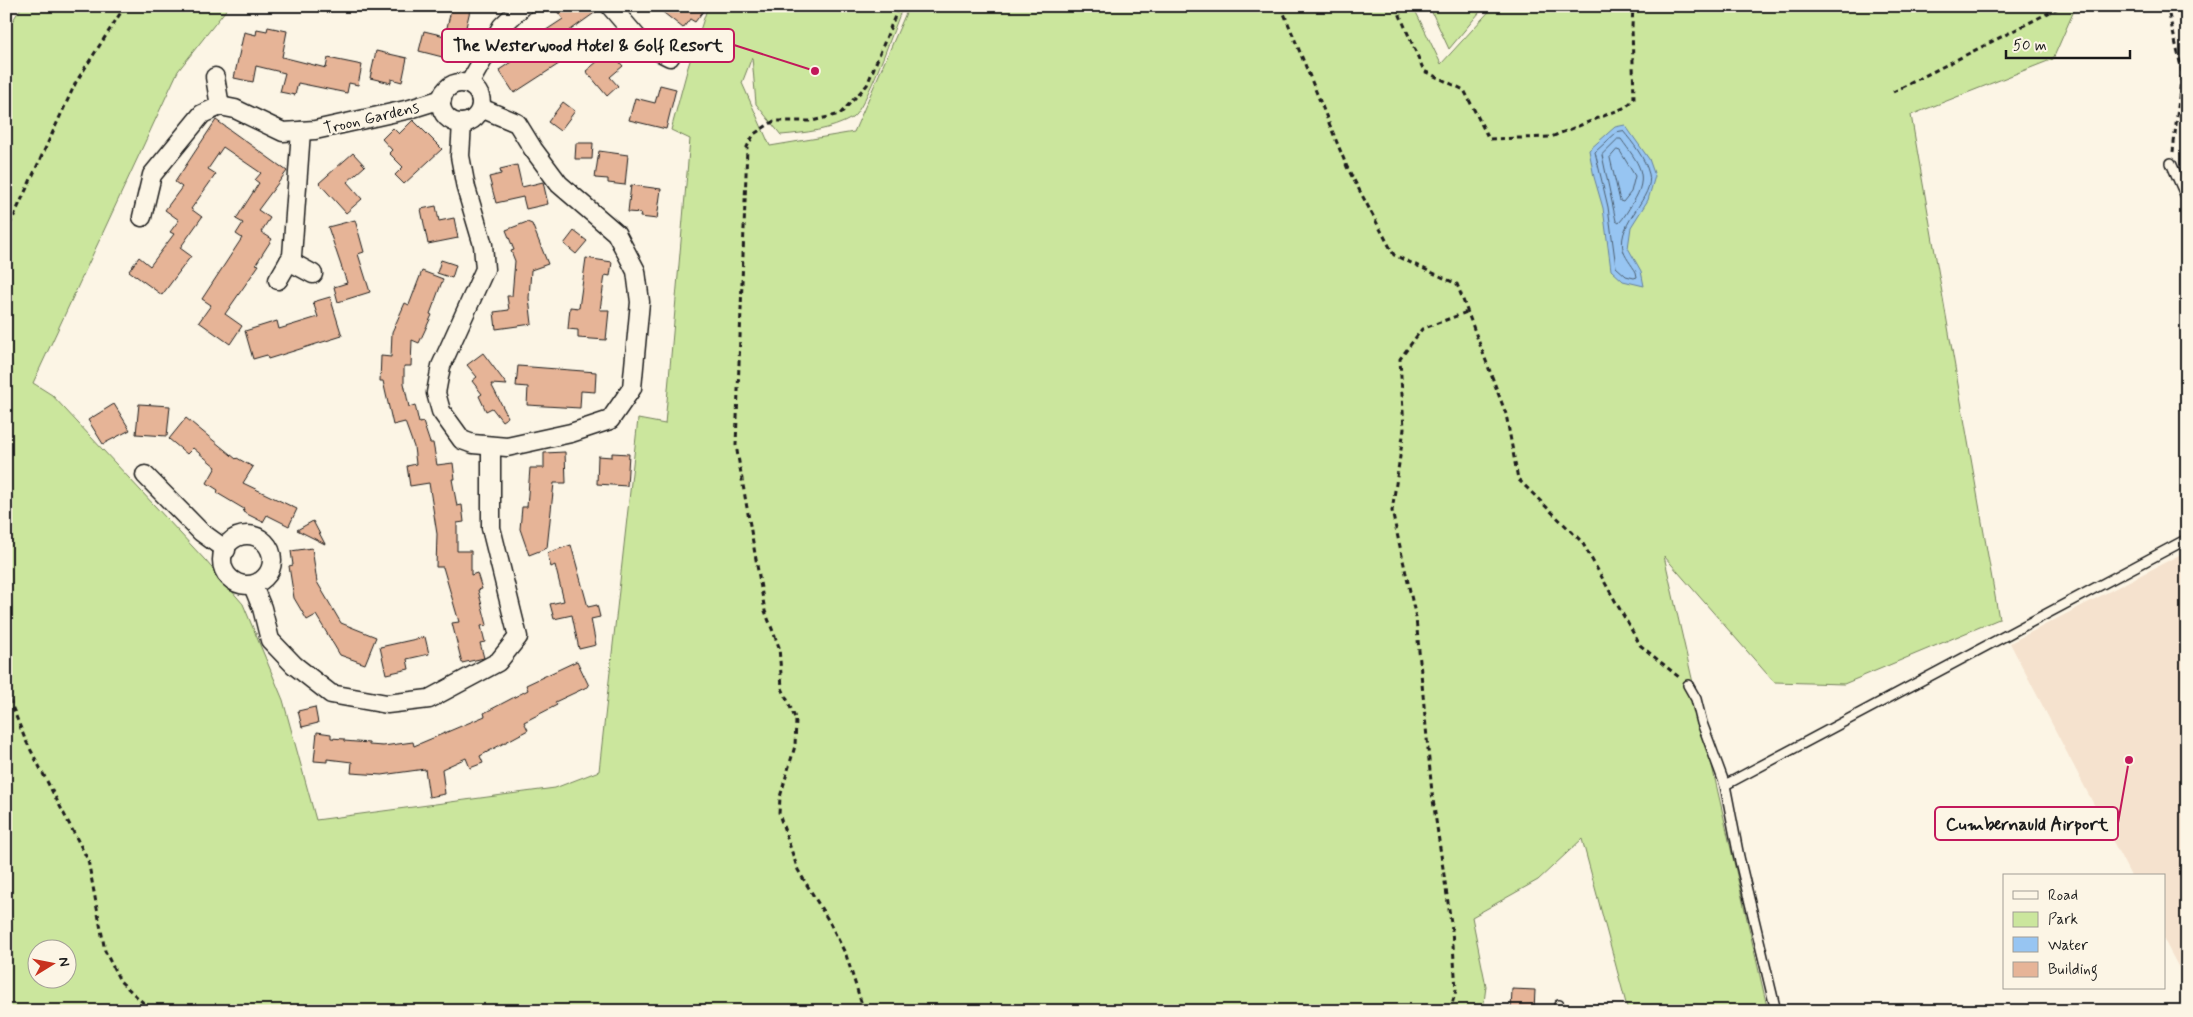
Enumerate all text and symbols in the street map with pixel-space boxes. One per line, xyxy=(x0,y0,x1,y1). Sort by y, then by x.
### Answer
scale bar xyxy=(2006,28,2129,60)
callout: The Westerwood Hotel & Golf Resort xyxy=(442,29,734,62)
text: The Westerwood Hotel & Golf Resort xyxy=(453,34,723,58)
text: 50 m xyxy=(2013,36,2047,56)
street label: Troon Gardens xyxy=(322,97,421,140)
callout: Cumbernauld Airport xyxy=(1935,807,2118,840)
text: Cumbernauld Airport xyxy=(1946,813,2109,837)
legend xyxy=(2003,874,2166,990)
text: Road xyxy=(2048,886,2078,906)
text: Park xyxy=(2048,910,2078,930)
text: Water xyxy=(2048,936,2088,956)
north arrow xyxy=(28,940,78,990)
text: N xyxy=(54,956,73,968)
text: Building xyxy=(2048,960,2098,981)

